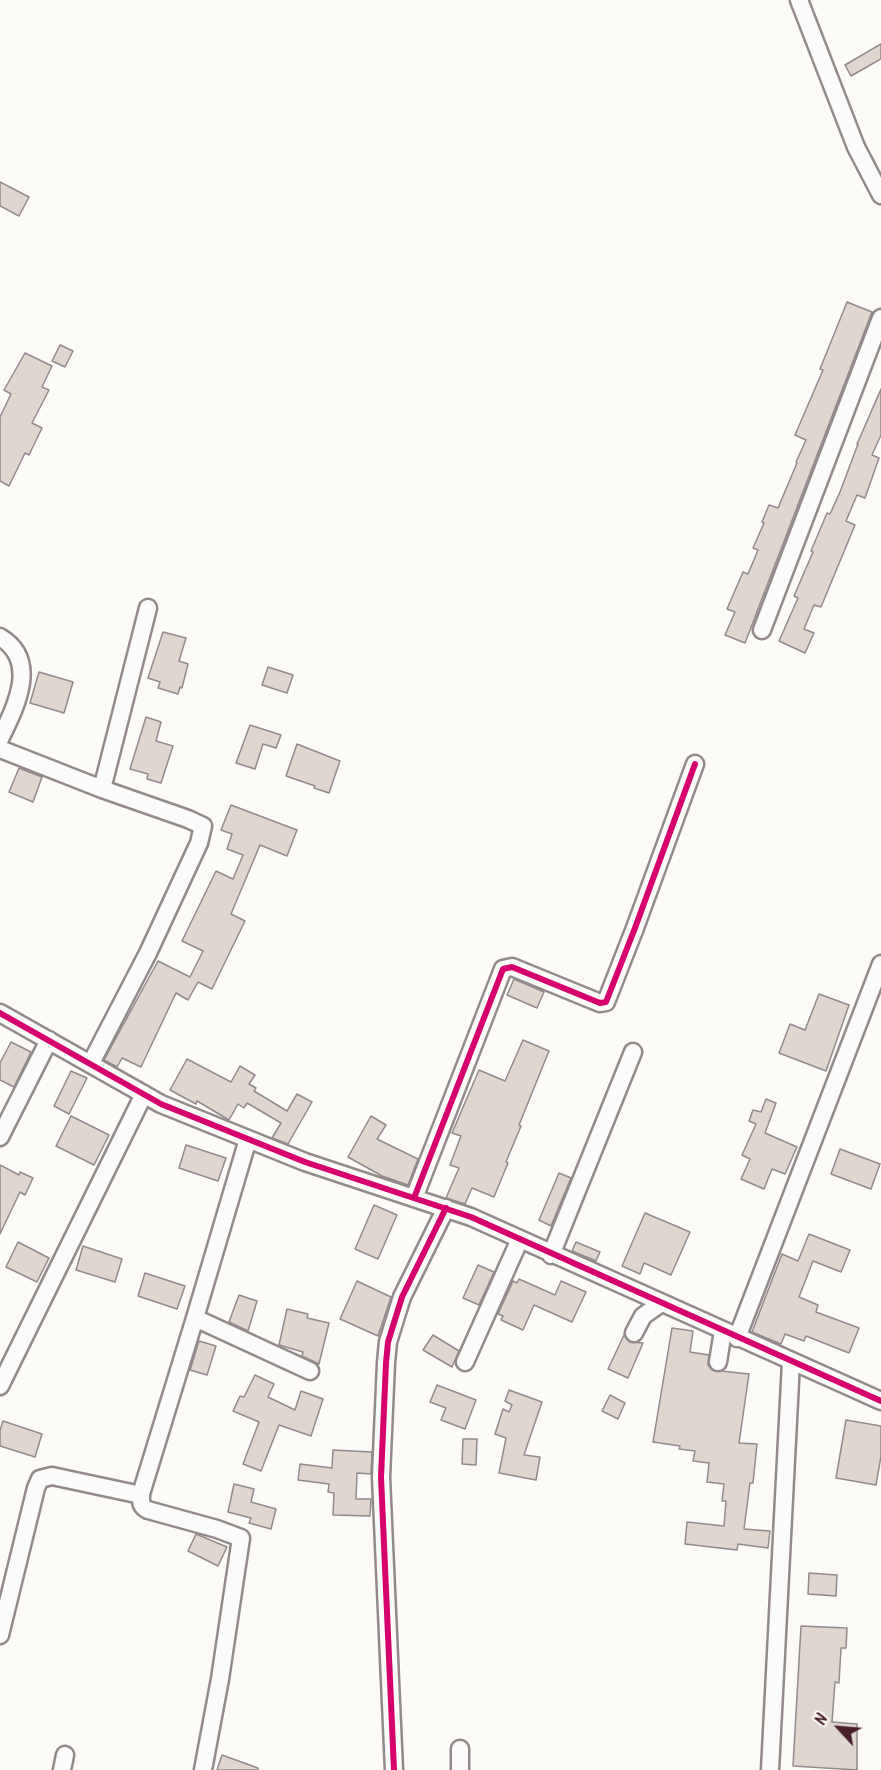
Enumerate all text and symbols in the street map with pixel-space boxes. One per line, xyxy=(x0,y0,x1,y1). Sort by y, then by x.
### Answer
north arrow xyxy=(809,1698,869,1758)
text: N xyxy=(809,1710,836,1730)

